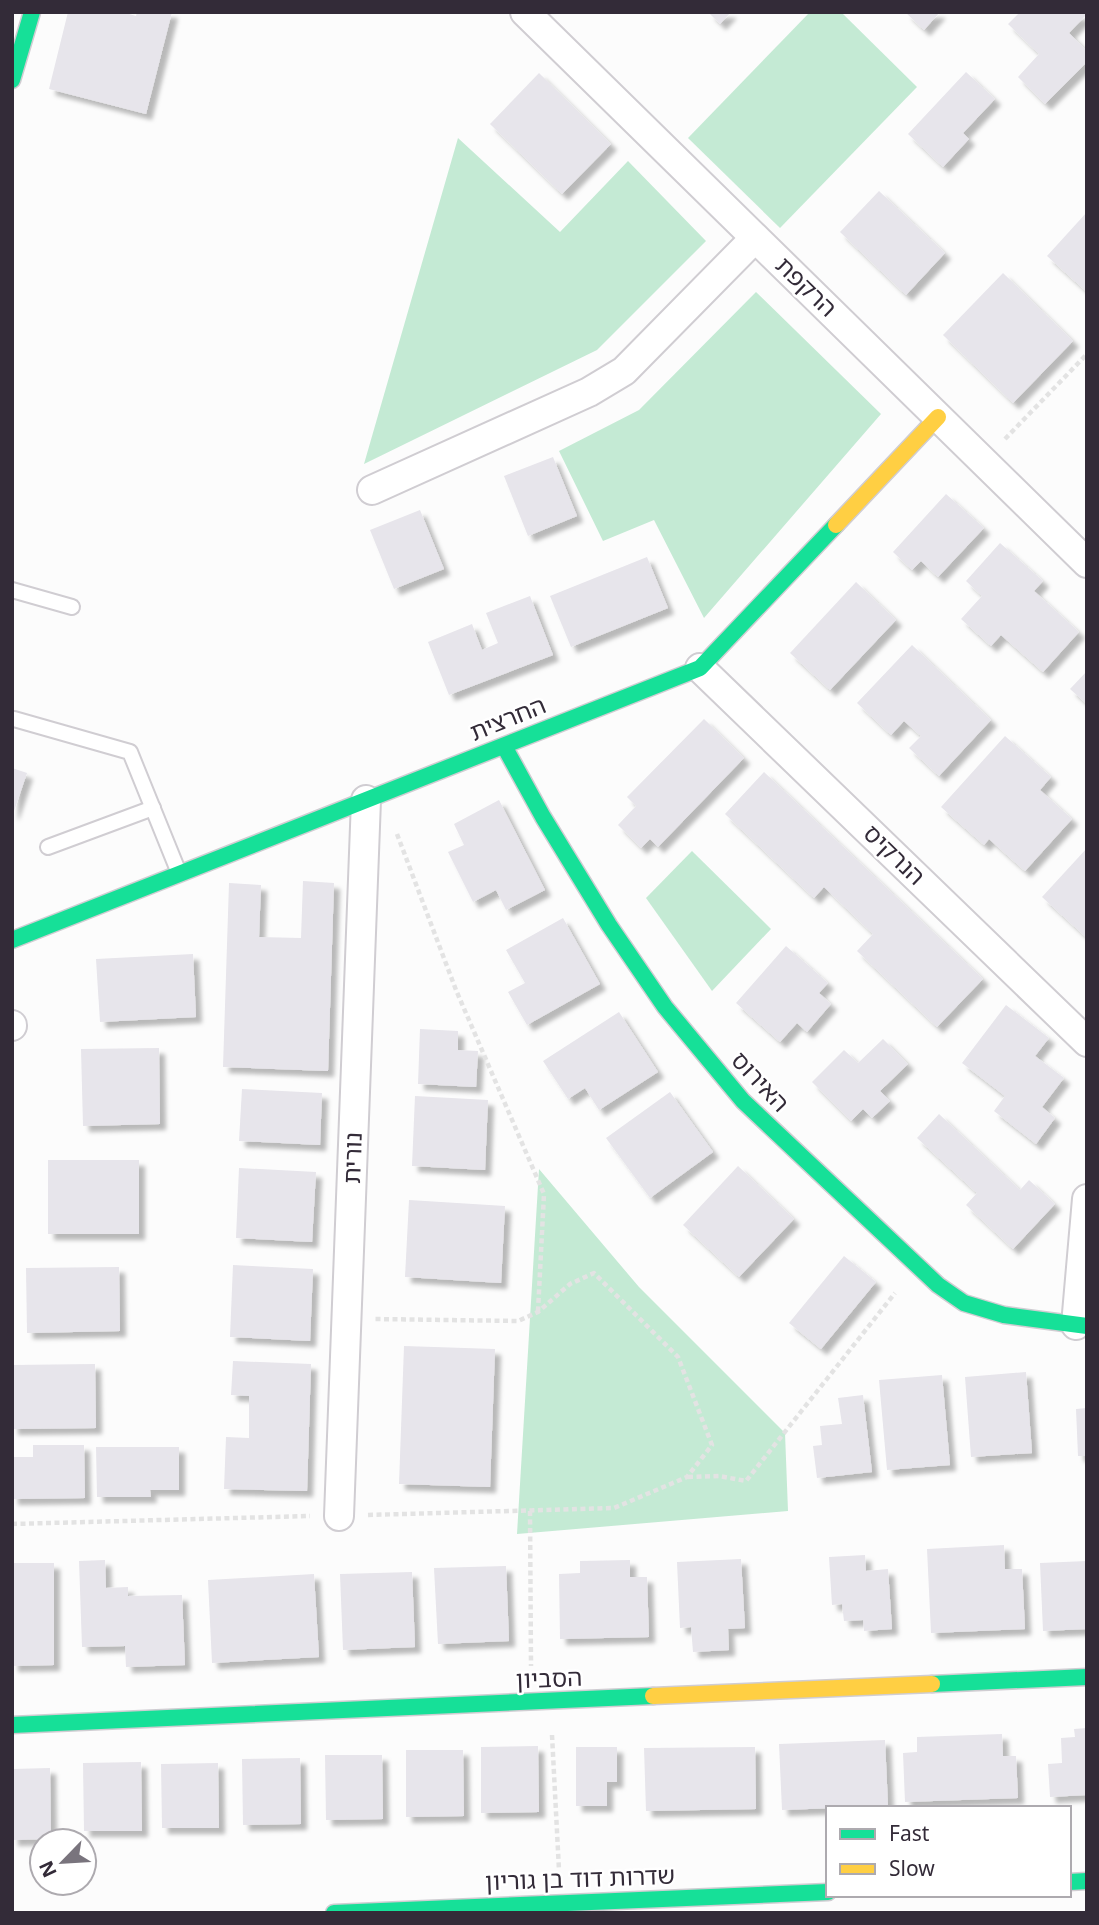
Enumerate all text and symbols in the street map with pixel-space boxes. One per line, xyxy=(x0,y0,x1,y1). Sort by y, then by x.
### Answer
street label: הרקפת xyxy=(769,249,845,323)
street label: החרצית xyxy=(464,687,550,748)
street label: הנרקיס xyxy=(857,816,933,892)
street label: האירוס xyxy=(725,1044,798,1118)
street label: נורית xyxy=(334,1132,369,1184)
street label: הסביון xyxy=(515,1660,583,1695)
legend xyxy=(826,1806,1071,1897)
text: Fast xyxy=(889,1819,930,1847)
north arrow xyxy=(28,1827,98,1897)
text: Slow xyxy=(889,1854,935,1882)
text: N xyxy=(33,1857,63,1882)
street label: שדרות דוד בן גוריון xyxy=(484,1858,676,1897)

